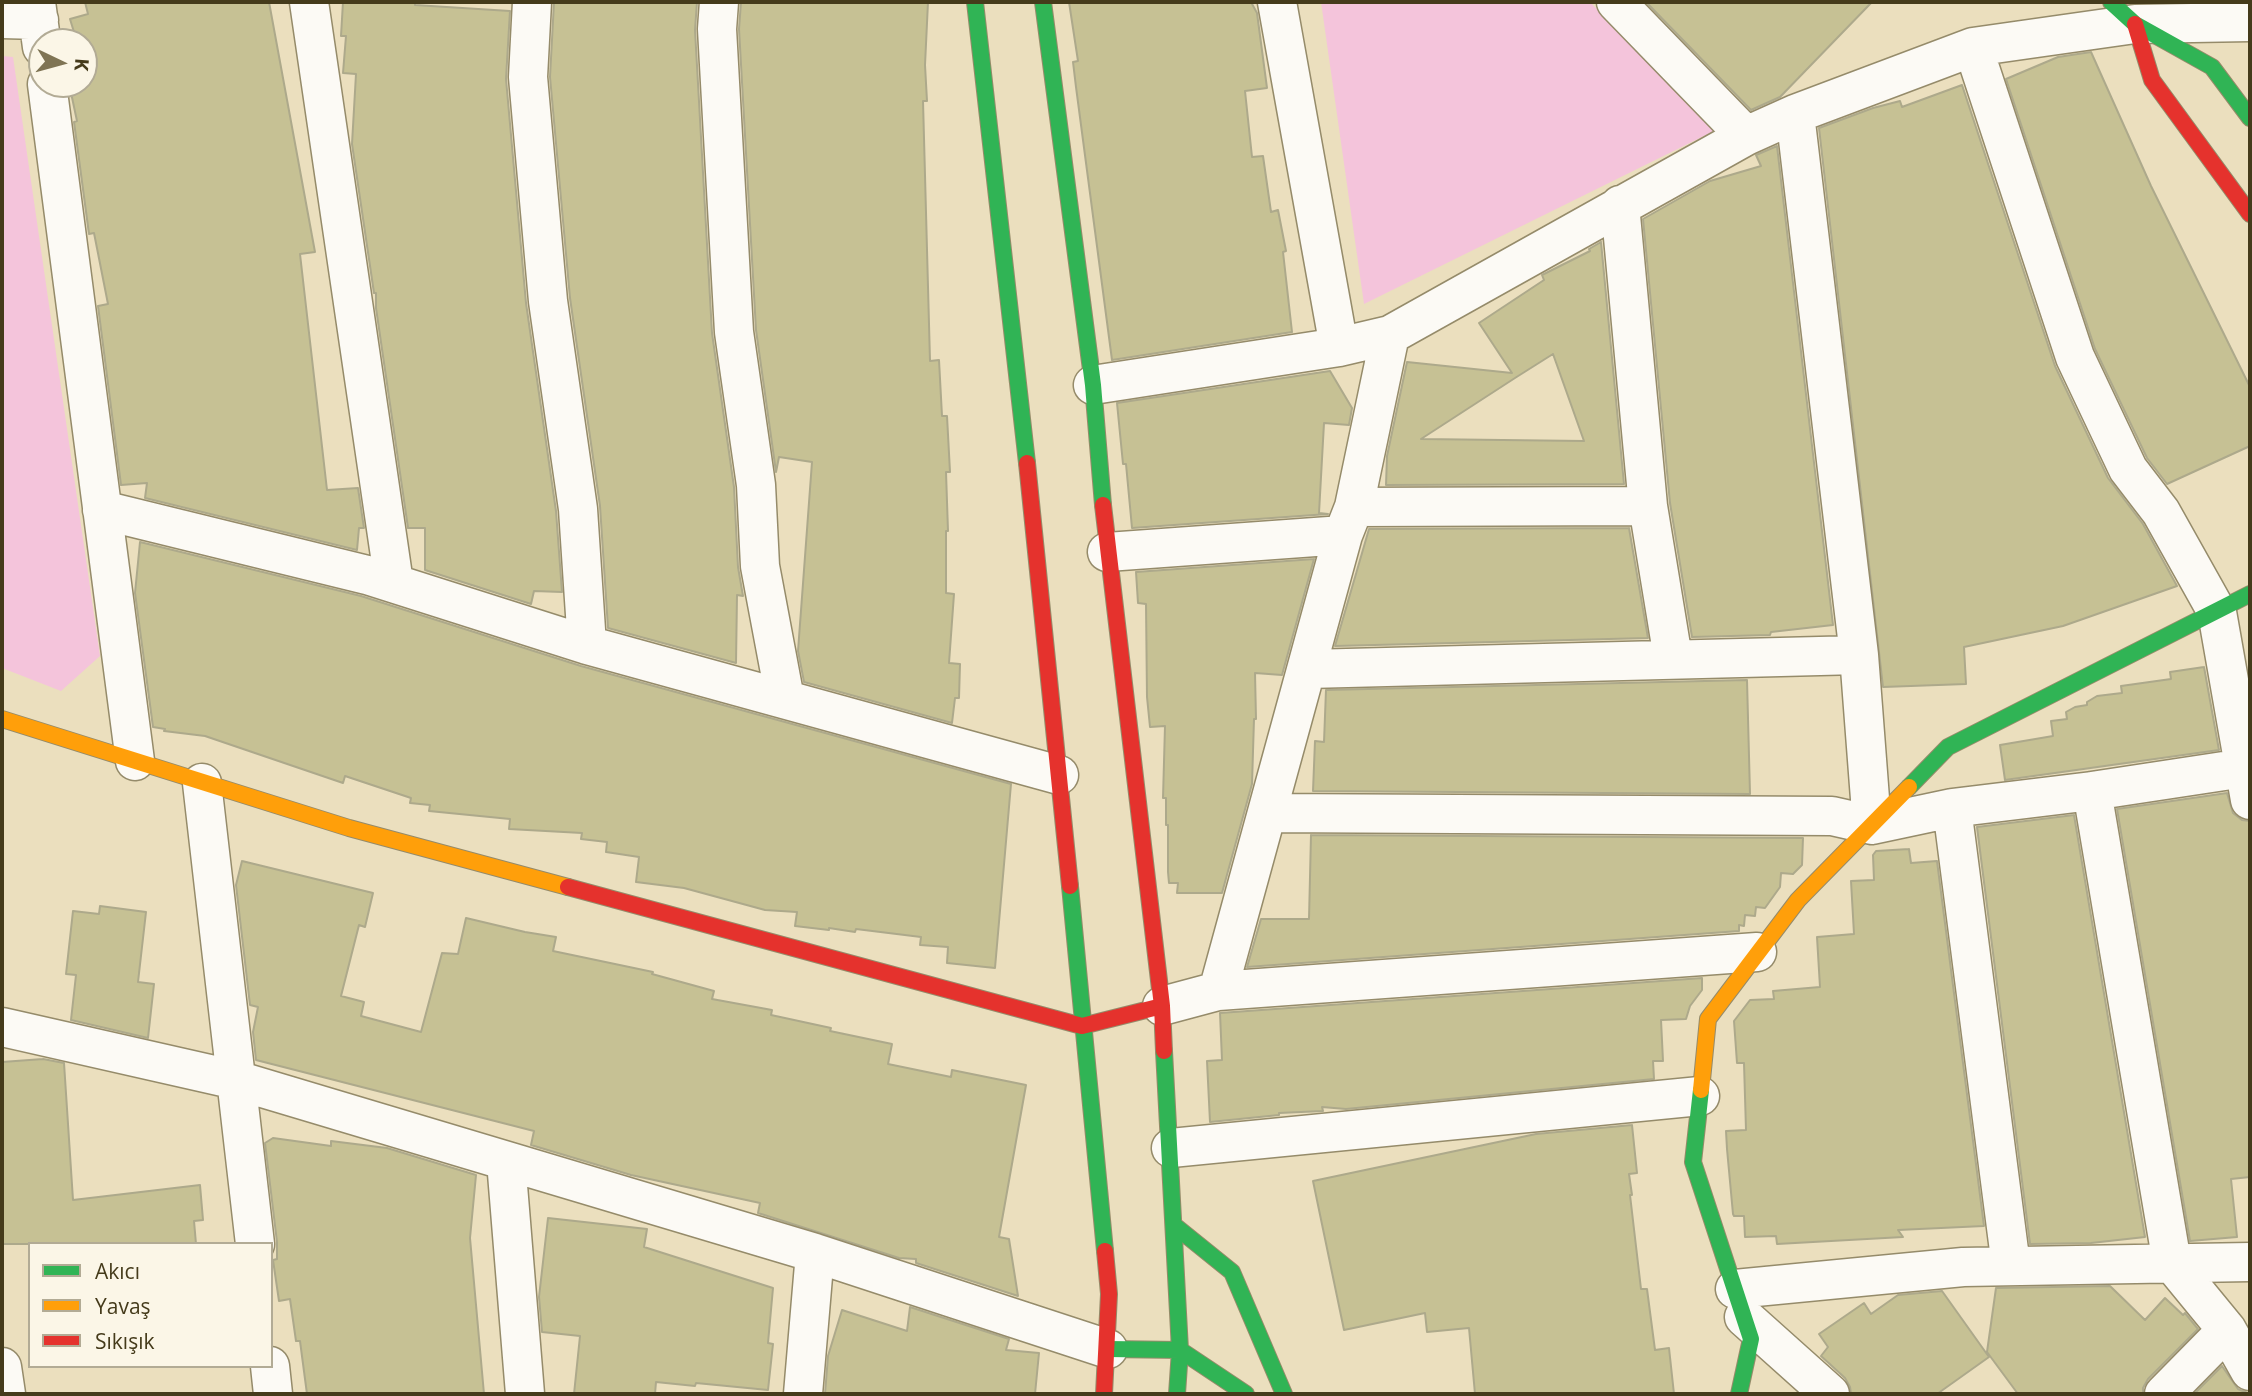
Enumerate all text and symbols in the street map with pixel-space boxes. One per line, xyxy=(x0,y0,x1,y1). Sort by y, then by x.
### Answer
north arrow xyxy=(28,28,98,98)
text: K xyxy=(68,57,95,72)
legend xyxy=(28,1242,273,1368)
text: Akıcı xyxy=(95,1257,140,1285)
text: Yavaş xyxy=(95,1292,151,1320)
text: Sıkışık xyxy=(95,1327,155,1355)

